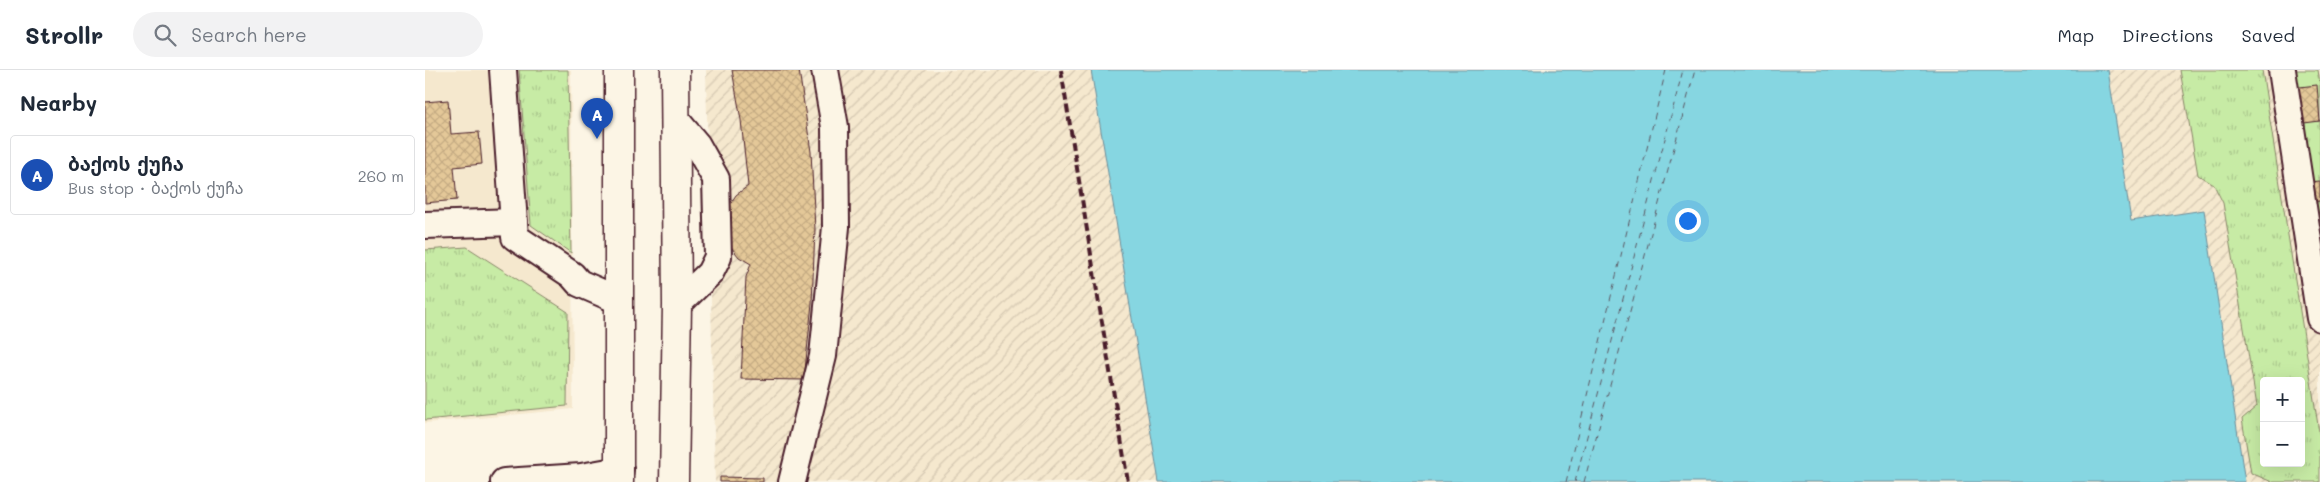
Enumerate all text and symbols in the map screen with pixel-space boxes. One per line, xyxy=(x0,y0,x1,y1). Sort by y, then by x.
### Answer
search box xyxy=(133,12,483,57)
text: Strollr xyxy=(25,19,103,50)
icon: search xyxy=(151,21,179,49)
text: Search here xyxy=(191,22,307,47)
text: Map xyxy=(2057,23,2094,47)
text: Directions xyxy=(2122,23,2214,47)
text: Saved xyxy=(2242,23,2295,47)
text: Nearby xyxy=(20,89,97,116)
pin: A xyxy=(581,98,613,139)
text: ბაქოს ქუჩა xyxy=(68,151,184,176)
text: A xyxy=(31,165,43,186)
text: 260 m xyxy=(358,165,404,186)
text: Bus stop · ბაქოს ქუჩა xyxy=(68,177,244,198)
your location xyxy=(1675,208,1701,234)
map controls xyxy=(2260,377,2305,467)
button: + xyxy=(2260,377,2305,422)
button: − xyxy=(2260,422,2305,467)

